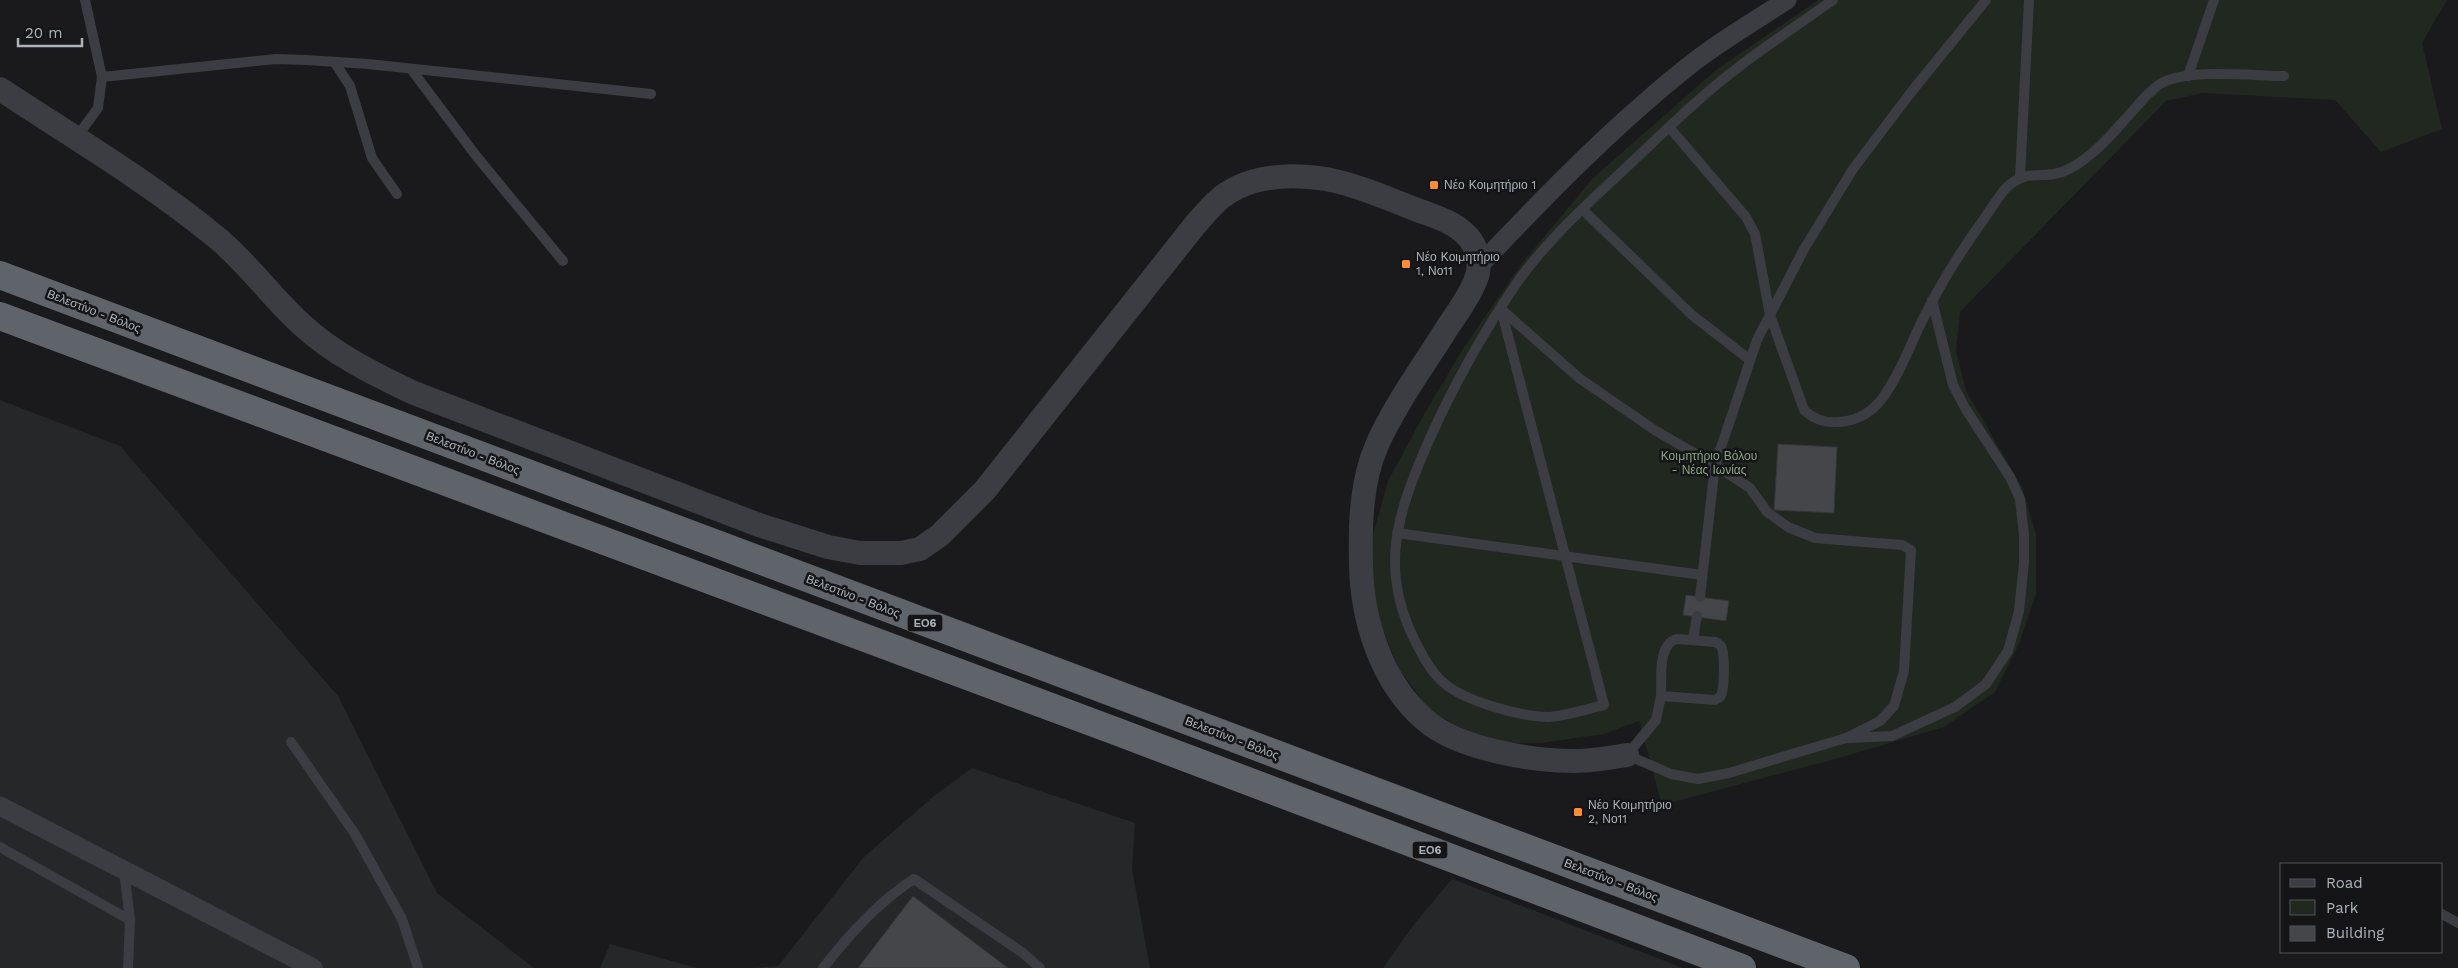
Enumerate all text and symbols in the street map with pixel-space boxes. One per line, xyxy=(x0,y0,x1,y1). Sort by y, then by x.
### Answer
scale bar xyxy=(18,15,81,47)
text: 20 m xyxy=(25,24,63,42)
place label: Νέο Κοιμητήριο 1 xyxy=(1444,178,1536,192)
marker: Νέο Κοιμητήριο 1 xyxy=(1428,179,1440,191)
place label: Νέο Κοιμητήριο 1, Νο11 xyxy=(1416,250,1500,278)
marker: Νέο Κοιμητήριο 1, Νο11 xyxy=(1400,258,1412,270)
street label: Βελεστίνο - Βόλος xyxy=(45,287,143,335)
street label: Βελεστίνο - Βόλος xyxy=(424,429,522,477)
park label: Κοιμητήριο Βόλου - Νέας Ιωνίας xyxy=(1661,449,1757,477)
street label: Βελεστίνο - Βόλος xyxy=(804,572,902,620)
road number: ΕΟ6 xyxy=(908,614,942,632)
street label: Βελεστίνο - Βόλος xyxy=(1183,714,1281,762)
place label: Νέο Κοιμητήριο 2, Νο11 xyxy=(1588,798,1672,826)
marker: Νέο Κοιμητήριο 2, Νο11 xyxy=(1572,806,1584,818)
road number: ΕΟ6 xyxy=(1412,842,1448,858)
street label: Βελεστίνο - Βόλος xyxy=(1562,856,1660,904)
legend xyxy=(2280,863,2443,953)
text: Road xyxy=(2326,874,2363,892)
text: Park xyxy=(2326,899,2359,917)
text: Building xyxy=(2326,924,2384,942)

